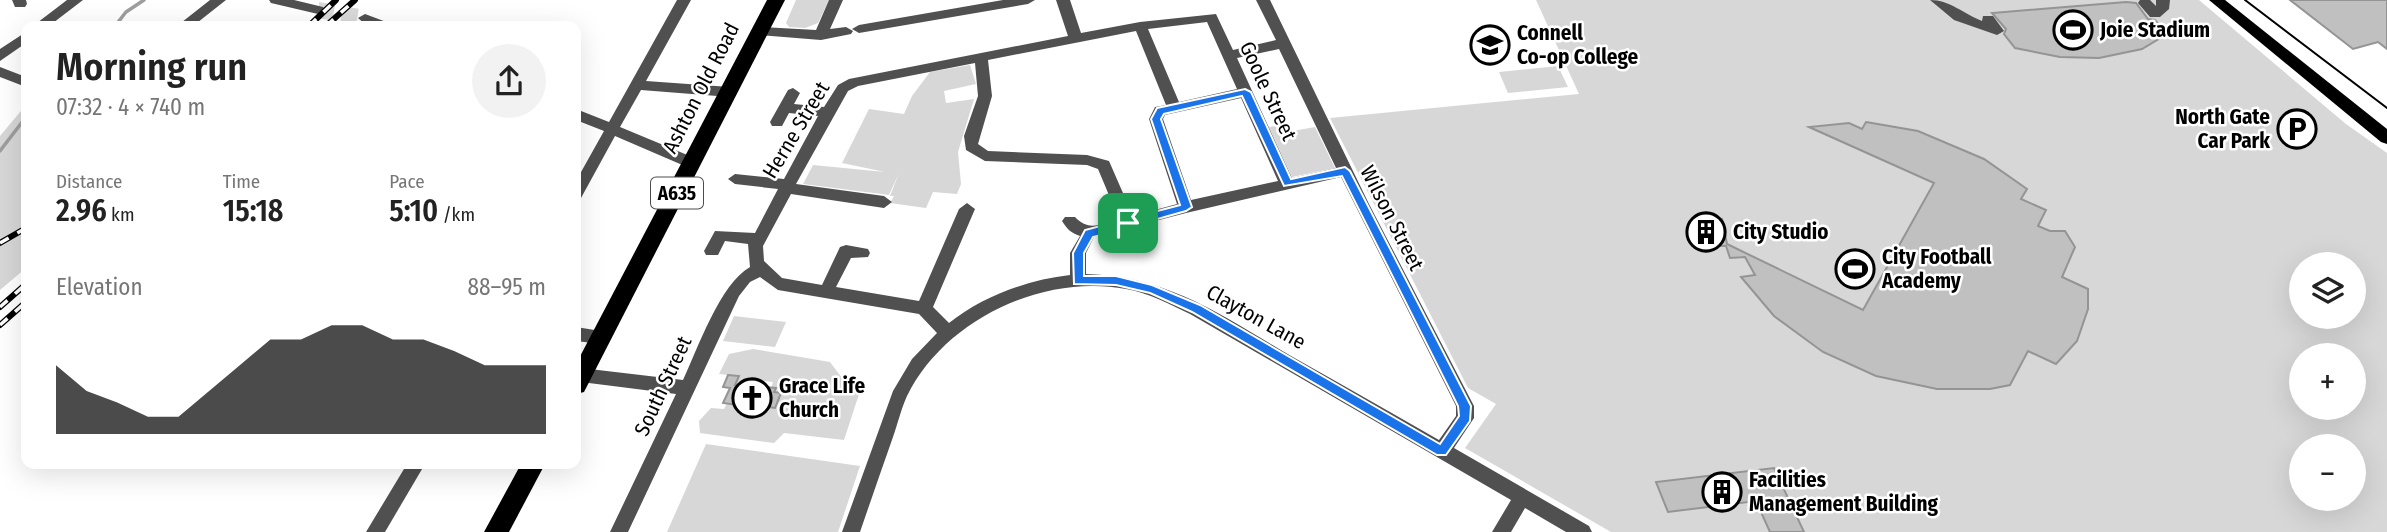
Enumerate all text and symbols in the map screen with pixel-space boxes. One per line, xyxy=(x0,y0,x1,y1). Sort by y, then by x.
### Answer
sports icon: Joie Stadium xyxy=(2052,9,2094,51)
place label: Joie Stadium xyxy=(2099,17,2210,43)
street label: Ashton Old Road xyxy=(657,18,745,158)
place label: Connell Co-op College xyxy=(1517,20,1638,70)
school or university icon: Connell Co-op College xyxy=(1469,24,1511,66)
street label: Goole Street xyxy=(1234,37,1302,145)
text: Morning run xyxy=(56,44,247,90)
button: share xyxy=(472,44,546,118)
street label: Herne Street xyxy=(757,77,835,183)
text: 07:32 · 4 × 740 m xyxy=(56,93,205,121)
place label: North Gate Car Park xyxy=(2175,104,2270,154)
parking icon: North Gate Car Park xyxy=(2276,108,2318,150)
street label: Wilson Street xyxy=(1354,161,1430,275)
text: Distance xyxy=(56,170,123,193)
text: Time xyxy=(223,170,260,193)
text: Pace xyxy=(389,170,425,193)
road number: A635 xyxy=(651,178,703,209)
text: 2.96 xyxy=(56,193,107,229)
text: 15:18 xyxy=(223,193,284,229)
text: 5:10 xyxy=(389,193,438,229)
pin xyxy=(1098,193,1158,253)
text: km xyxy=(107,203,135,226)
text: /km xyxy=(438,203,475,226)
icon: arrive xyxy=(1109,204,1147,242)
building icon: City Studio xyxy=(1685,211,1727,253)
place label: City Studio xyxy=(1733,219,1828,245)
place label: City Football Academy xyxy=(1881,244,1992,294)
sports icon: City Football Academy xyxy=(1834,248,1876,290)
map controls xyxy=(2289,252,2366,511)
button: layers xyxy=(2289,252,2366,329)
text: Elevation xyxy=(56,273,143,301)
text: 88–95 m xyxy=(468,273,546,301)
street label: Clayton Lane xyxy=(1202,279,1310,355)
street label: South Street xyxy=(629,332,697,440)
button: + xyxy=(2289,343,2366,420)
place label: Grace Life Church xyxy=(779,373,866,423)
church icon: Grace Life Church xyxy=(731,377,773,419)
button: − xyxy=(2289,434,2366,511)
place label: Facilities Management Building xyxy=(1749,467,1938,517)
building icon: Facilities Management Building xyxy=(1701,471,1743,513)

